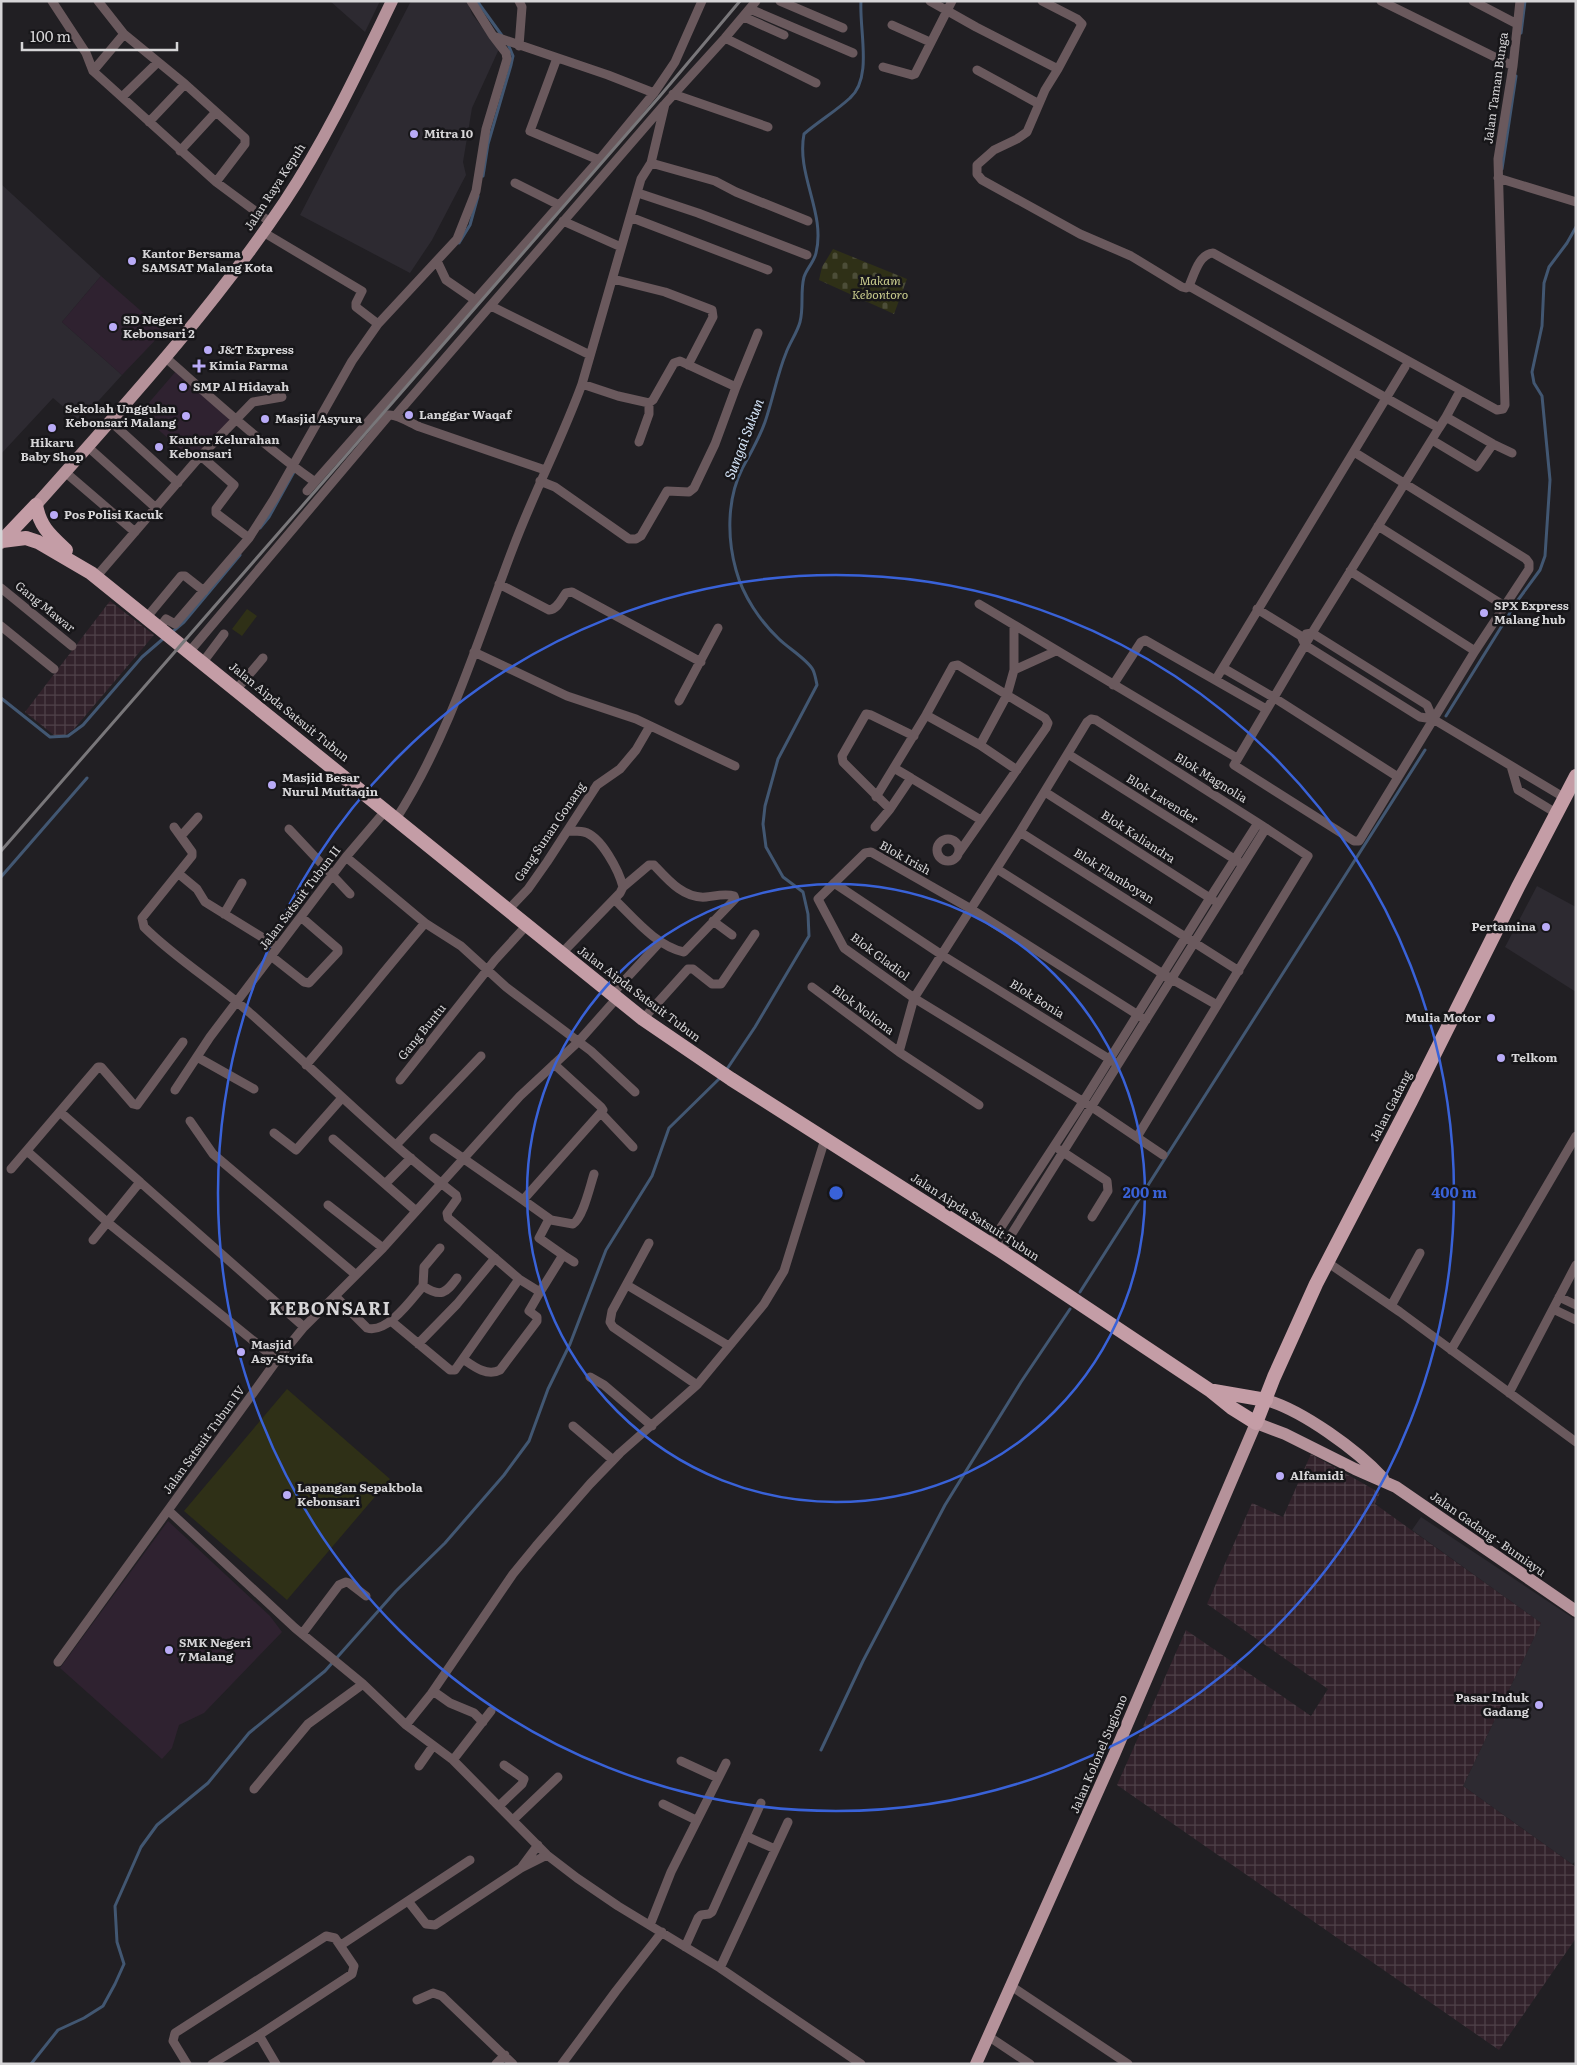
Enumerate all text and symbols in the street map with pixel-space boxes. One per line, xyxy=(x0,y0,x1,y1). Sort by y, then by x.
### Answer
scale bar xyxy=(22,20,178,52)
text: 100 m xyxy=(30,24,71,47)
street label: Jalan Taman Bunga xyxy=(1478,30,1512,145)
place label: Mitra 10 xyxy=(424,124,474,142)
marker: Mitra 10 xyxy=(408,128,420,140)
street label: Jalan Raya Kepuh xyxy=(239,139,309,234)
place label: Kantor Bersama SAMSAT Malang Kota xyxy=(142,244,273,276)
marker: Kantor Bersama SAMSAT Malang Kota xyxy=(126,255,138,267)
park label: Makam Kebontoro xyxy=(852,271,908,303)
place label: SD Negeri Kebonsari 2 xyxy=(123,310,195,342)
marker: SD Negeri Kebonsari 2 xyxy=(107,321,119,333)
place label: J&T Express xyxy=(218,340,294,358)
marker: J&T Express xyxy=(202,344,214,356)
place label: Kimia Farma xyxy=(209,356,288,374)
marker: Kimia Farma xyxy=(193,360,205,372)
place label: SMP Al Hidayah xyxy=(193,377,289,395)
marker: SMP Al Hidayah xyxy=(177,381,189,393)
water label: Sungai Sukun xyxy=(719,395,768,482)
place label: Sekolah Unggulan Kebonsari Malang xyxy=(65,399,177,431)
place label: Langgar Waqaf xyxy=(419,405,513,423)
place label: Masjid Asyura xyxy=(275,409,362,427)
marker: Langgar Waqaf xyxy=(403,409,415,421)
marker: Sekolah Unggulan Kebonsari Malang xyxy=(180,410,192,422)
marker: Masjid Asyura xyxy=(259,413,271,425)
marker: Hikaru Baby Shop xyxy=(46,422,58,434)
place label: Kantor Kelurahan Kebonsari xyxy=(169,430,280,462)
place label: Hikaru Baby Shop xyxy=(20,433,84,465)
marker: Kantor Kelurahan Kebonsari xyxy=(153,441,165,453)
place label: Pos Polisi Kacuk xyxy=(64,505,164,523)
marker: Pos Polisi Kacuk xyxy=(48,509,60,521)
street label: Gang Mawar xyxy=(12,576,80,636)
place label: SPX Express Malang hub xyxy=(1494,596,1569,628)
marker: SPX Express Malang hub xyxy=(1478,607,1490,619)
street label: Jalan Aipda Satsuit Tubun xyxy=(226,657,354,766)
street label: Blok Magnolia xyxy=(1172,748,1252,807)
place label: Masjid Besar Nurul Muttaqin xyxy=(282,768,379,800)
street label: Blok Lavender xyxy=(1123,769,1202,828)
street label: Gang Sunan Gonang xyxy=(509,778,589,885)
marker: Masjid Besar Nurul Muttaqin xyxy=(266,779,278,791)
street label: Blok Kaliandra xyxy=(1098,805,1180,867)
street label: Blok Irish xyxy=(876,836,935,879)
street label: Jalan Satsuit Tubun II xyxy=(254,842,344,953)
street label: Blok Flamboyan xyxy=(1071,843,1158,907)
place label: Pertamina xyxy=(1472,917,1536,935)
marker: Pertamina xyxy=(1540,921,1552,933)
street label: Blok Gladiol xyxy=(847,928,914,984)
street label: Jalan Aipda Satsuit Tubun xyxy=(574,941,705,1046)
street label: Blok Bonia xyxy=(1007,974,1069,1022)
street label: Blok Noliona xyxy=(829,980,899,1039)
street label: Gang Buntu xyxy=(393,999,450,1063)
place label: Mulia Motor xyxy=(1405,1008,1481,1026)
marker: Mulia Motor xyxy=(1485,1012,1497,1024)
place label: Telkom xyxy=(1511,1048,1558,1066)
marker: Telkom xyxy=(1495,1052,1507,1064)
street label: Jalan Gadang xyxy=(1365,1067,1416,1144)
street label: Jalan Aipda Satsuit Tubun xyxy=(908,1168,1043,1265)
text: 200 m xyxy=(1123,1180,1167,1203)
text: 400 m xyxy=(1431,1180,1477,1203)
centre of rings xyxy=(827,1184,845,1202)
district label: KEBONSARI xyxy=(269,1294,391,1321)
place label: Masjid Asy-Styifa xyxy=(251,1335,313,1367)
marker: Masjid Asy-Styifa xyxy=(235,1346,247,1358)
street label: Jalan Satsuit Tubun IV xyxy=(158,1381,249,1497)
place label: Alfamidi xyxy=(1290,1466,1344,1484)
marker: Alfamidi xyxy=(1274,1470,1286,1482)
place label: Lapangan Sepakbola Kebonsari xyxy=(297,1478,423,1510)
street label: Jalan Gadang - Bumiayu xyxy=(1427,1486,1550,1580)
marker: Lapangan Sepakbola Kebonsari xyxy=(281,1489,293,1501)
place label: SMK Negeri 7 Malang xyxy=(179,1633,251,1665)
marker: SMK Negeri 7 Malang xyxy=(163,1644,175,1656)
place label: Pasar Induk Gadang xyxy=(1455,1688,1530,1720)
street label: Jalan Kolonel Sugiono xyxy=(1065,1691,1131,1816)
marker: Pasar Induk Gadang xyxy=(1533,1699,1545,1711)

